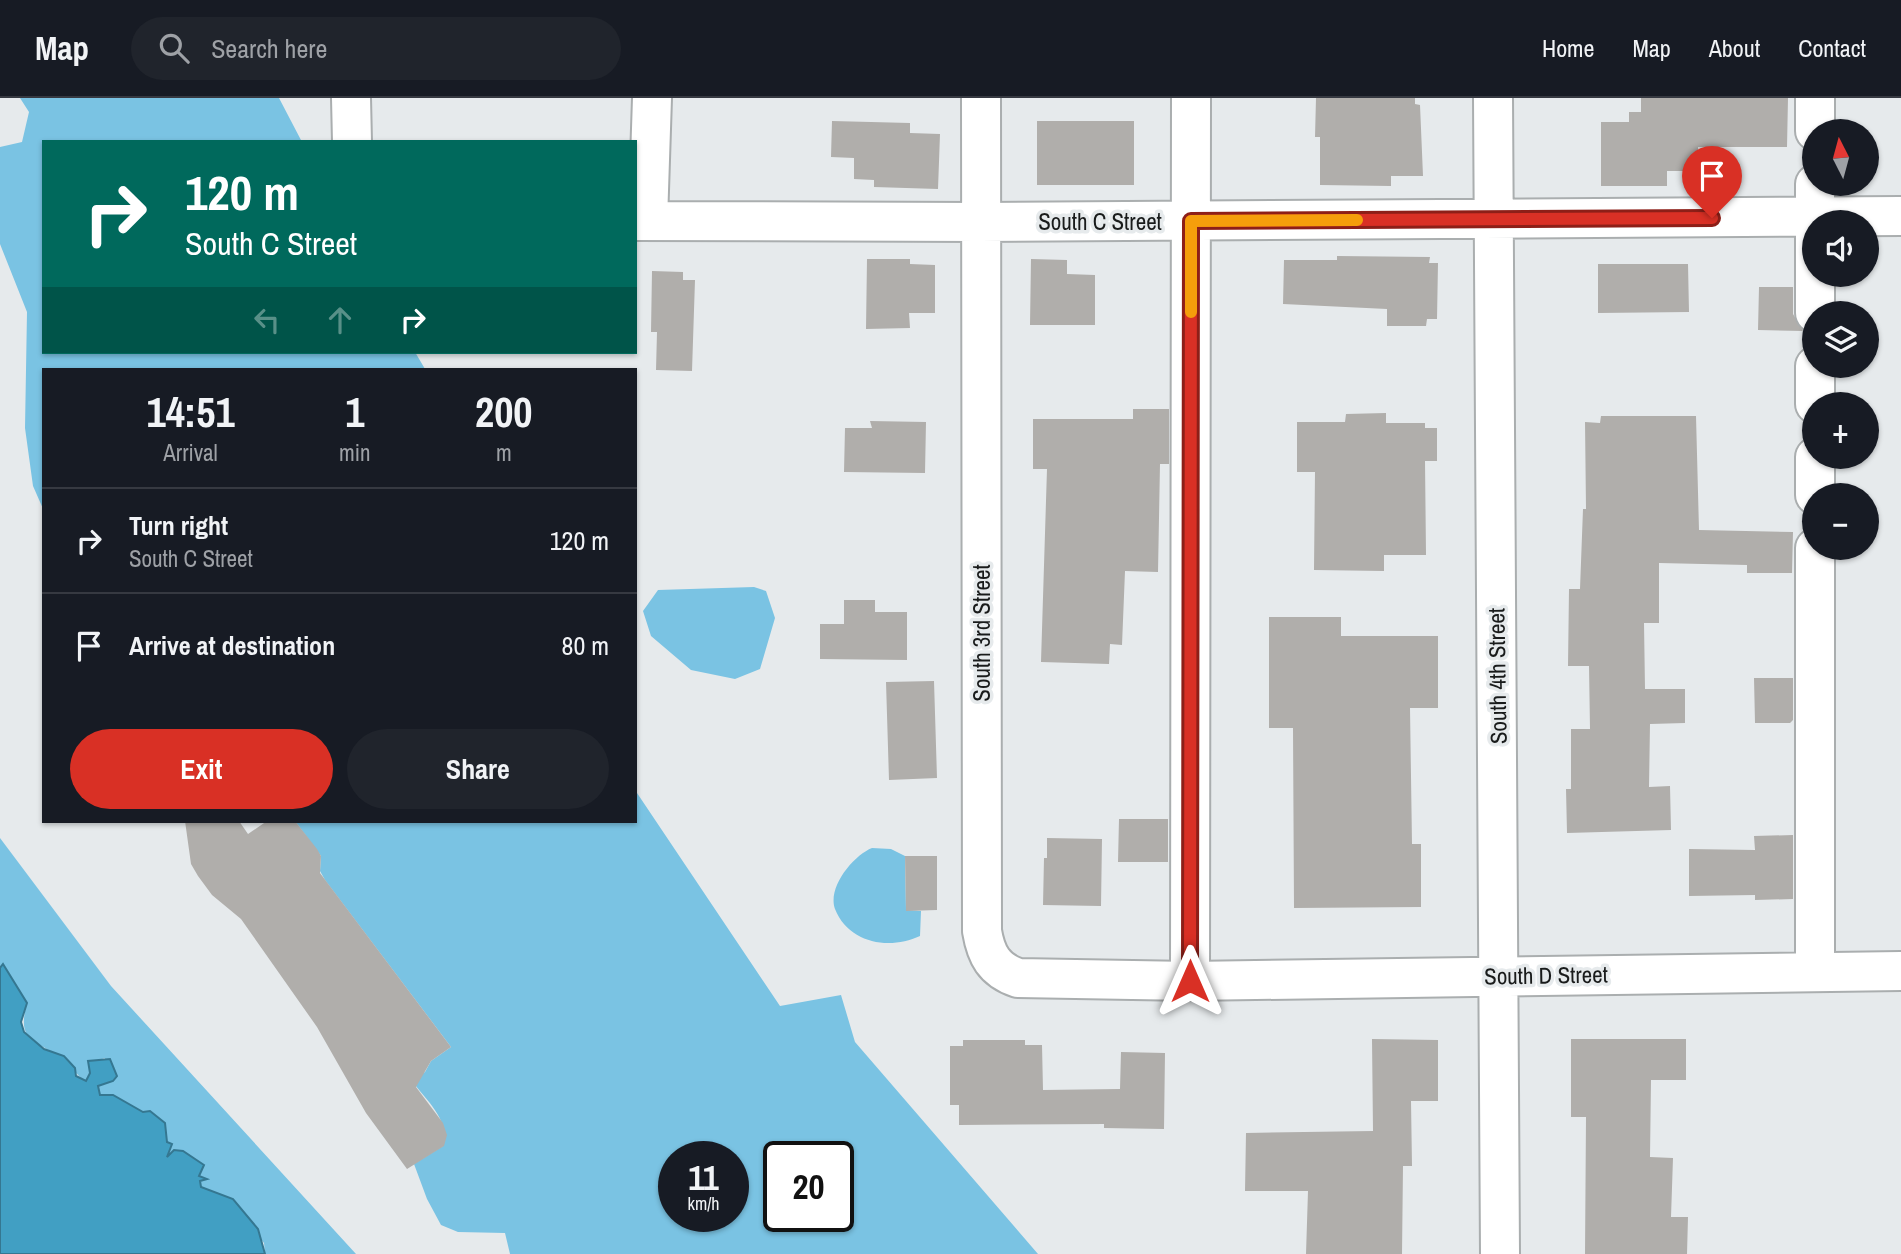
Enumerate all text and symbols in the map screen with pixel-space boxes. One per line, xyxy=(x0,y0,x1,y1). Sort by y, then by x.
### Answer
search box xyxy=(131,17,621,80)
text: Map xyxy=(35,26,89,70)
icon: search xyxy=(155,29,193,67)
text: Search here xyxy=(211,31,327,66)
text: Home xyxy=(1542,32,1594,64)
text: Map xyxy=(1632,32,1671,64)
text: About xyxy=(1709,32,1760,64)
text: Contact xyxy=(1798,32,1866,64)
north arrow xyxy=(1802,119,1880,196)
map controls xyxy=(1802,119,1879,560)
pin xyxy=(1682,146,1742,218)
icon: arrive xyxy=(1693,157,1731,195)
text: 120 m xyxy=(185,159,299,225)
icon: right xyxy=(70,168,161,259)
street label: South C Street xyxy=(1038,206,1162,237)
button: sound xyxy=(1802,210,1879,287)
text: South C Street xyxy=(185,222,357,265)
icon: left xyxy=(248,301,286,339)
icon: ahead xyxy=(321,301,359,339)
icon: right xyxy=(394,301,432,339)
button: layers xyxy=(1802,301,1879,378)
text: 14:51 xyxy=(147,384,235,440)
text: 1 xyxy=(345,384,364,440)
text: 200 xyxy=(475,384,533,440)
button: + xyxy=(1802,392,1879,469)
text: Arrival xyxy=(163,437,218,468)
text: min xyxy=(339,437,371,468)
text: m xyxy=(496,437,512,468)
button: − xyxy=(1802,483,1879,560)
text: Turn right xyxy=(129,508,228,543)
icon: right xyxy=(70,522,108,560)
text: 120 m xyxy=(550,523,609,558)
text: South C Street xyxy=(129,543,253,574)
street label: South 3rd Street xyxy=(966,564,997,702)
street label: South 4th Street xyxy=(1480,608,1514,744)
icon: arrive xyxy=(70,627,108,665)
text: Arrive at destination xyxy=(129,628,335,663)
text: 80 m xyxy=(562,628,609,663)
button: Exit xyxy=(70,729,333,809)
button: Share xyxy=(347,729,609,809)
position arrow xyxy=(1153,944,1227,1018)
street label: South D Street xyxy=(1484,958,1608,992)
speed limit sign: 20 xyxy=(763,1141,854,1232)
text: 11 xyxy=(688,1154,719,1201)
text: km/h xyxy=(688,1191,720,1216)

